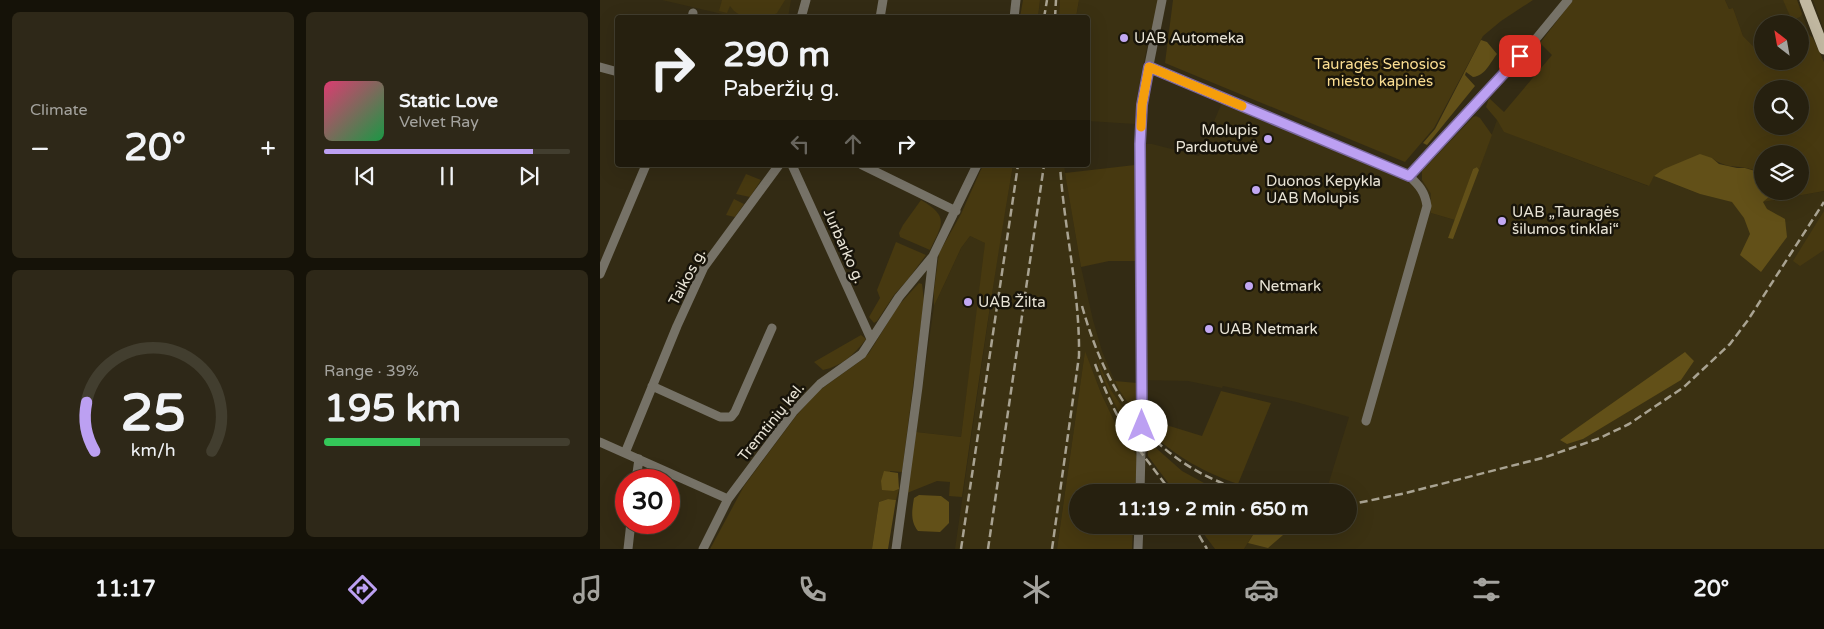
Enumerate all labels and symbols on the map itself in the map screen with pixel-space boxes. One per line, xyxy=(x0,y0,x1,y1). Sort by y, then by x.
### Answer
north arrow xyxy=(1754,15,1809,70)
place label: UAB Automeka xyxy=(1134,29,1244,47)
marker: UAB Automeka xyxy=(1118,32,1130,44)
pin xyxy=(1499,35,1541,77)
park label: Tauragės Senosios miesto kapinės xyxy=(1314,55,1446,90)
place label: Molupis Parduotuvė xyxy=(1175,121,1258,156)
marker: Molupis Parduotuvė xyxy=(1262,133,1274,145)
place label: Duonos Kepykla UAB Molupis xyxy=(1266,172,1381,207)
marker: Duonos Kepykla UAB Molupis xyxy=(1250,184,1262,196)
place label: UAB „Tauragės šilumos tinklai“ xyxy=(1512,203,1619,238)
street label: Jurbarko g. xyxy=(820,206,868,286)
marker: UAB „Tauragės šilumos tinklai“ xyxy=(1496,215,1508,227)
street label: Taikos g. xyxy=(665,246,709,308)
place label: Netmark xyxy=(1259,277,1321,295)
marker: Netmark xyxy=(1243,280,1255,292)
place label: UAB Žilta xyxy=(978,293,1046,311)
marker: UAB Žilta xyxy=(962,296,974,308)
place label: UAB Netmark xyxy=(1219,320,1318,338)
marker: UAB Netmark xyxy=(1203,323,1215,335)
street label: Tremtinių kel. xyxy=(734,379,808,465)
position arrow xyxy=(1115,399,1167,451)
speed limit sign: 30 xyxy=(615,469,680,534)

